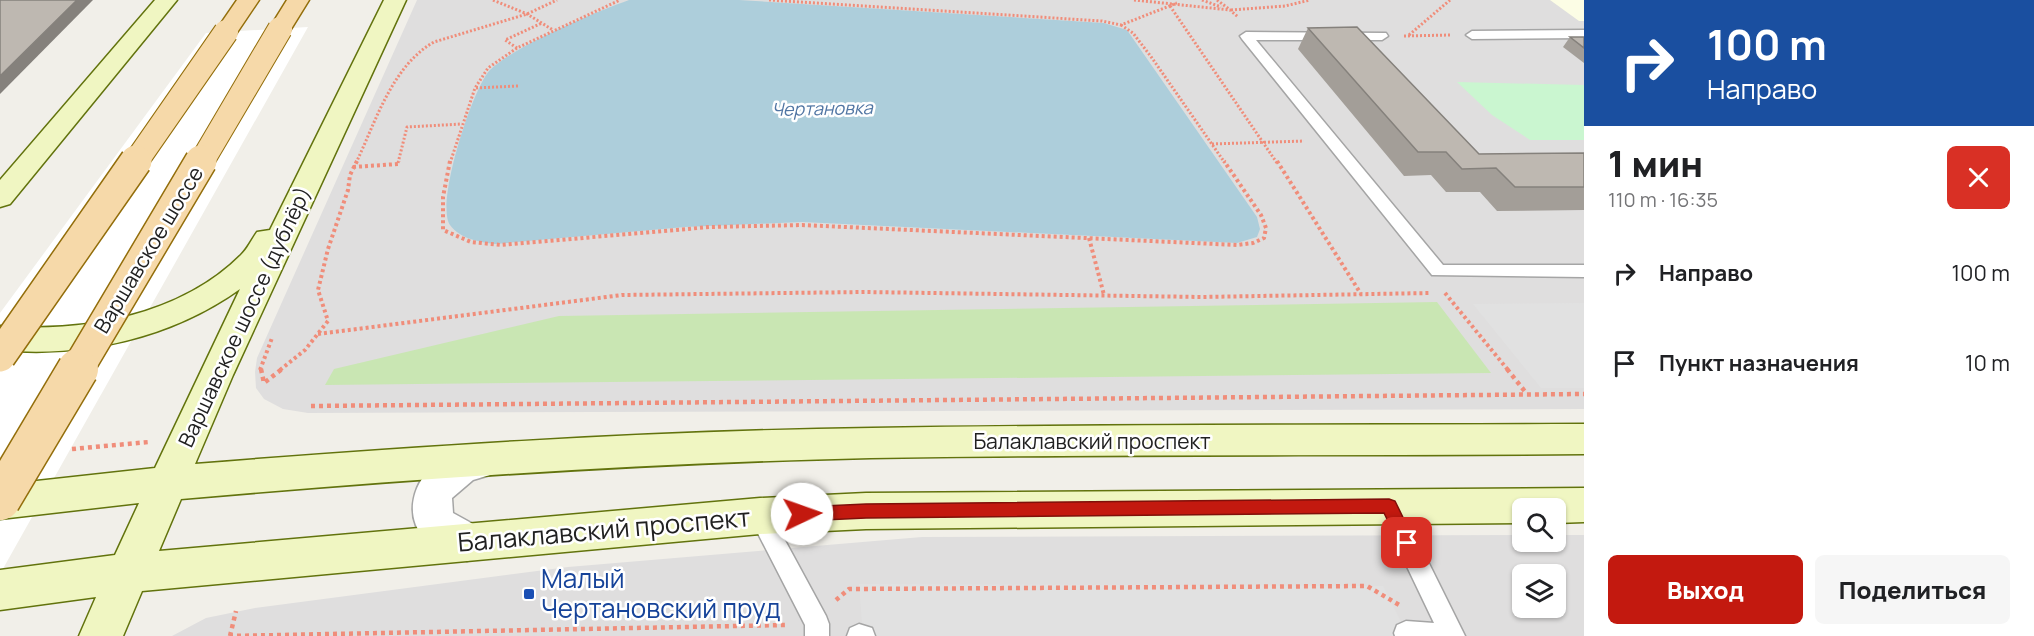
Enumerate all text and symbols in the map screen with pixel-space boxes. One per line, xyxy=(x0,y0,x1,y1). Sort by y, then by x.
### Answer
text: 100 m xyxy=(1707,15,1827,73)
icon: right xyxy=(1608,24,1686,102)
text: Направо xyxy=(1707,70,1817,107)
water label: Чертановка xyxy=(771,95,874,121)
text: 1 мин xyxy=(1608,139,1703,188)
button: close xyxy=(1947,146,2010,209)
street label: Варшавское шоссе xyxy=(87,161,209,338)
street label: Варшавское шоссе (дублёр) xyxy=(171,182,317,451)
text: 110 m · 16:35 xyxy=(1608,186,1718,213)
icon: right xyxy=(1608,257,1641,290)
text: Направо xyxy=(1659,258,1753,288)
text: 100 m xyxy=(1952,258,2010,288)
icon: arrive xyxy=(1608,347,1641,380)
text: Пункт назначения xyxy=(1659,348,1859,378)
text: 10 m xyxy=(1965,348,2010,378)
street label: Балаклавский проспект xyxy=(973,427,1211,455)
position arrow xyxy=(770,482,834,546)
street label: Балаклавский проспект xyxy=(456,498,752,560)
map controls xyxy=(1512,498,1566,618)
button: search xyxy=(1512,498,1566,552)
pin xyxy=(1381,517,1432,568)
icon: arrive xyxy=(1390,526,1423,559)
button: Выход xyxy=(1608,555,1803,624)
button: Поделиться xyxy=(1815,555,2010,624)
place label: Малый Чертановский пруд xyxy=(541,560,781,626)
button: layers xyxy=(1512,564,1566,618)
marker: Малый Чертановский пруд xyxy=(522,587,536,601)

